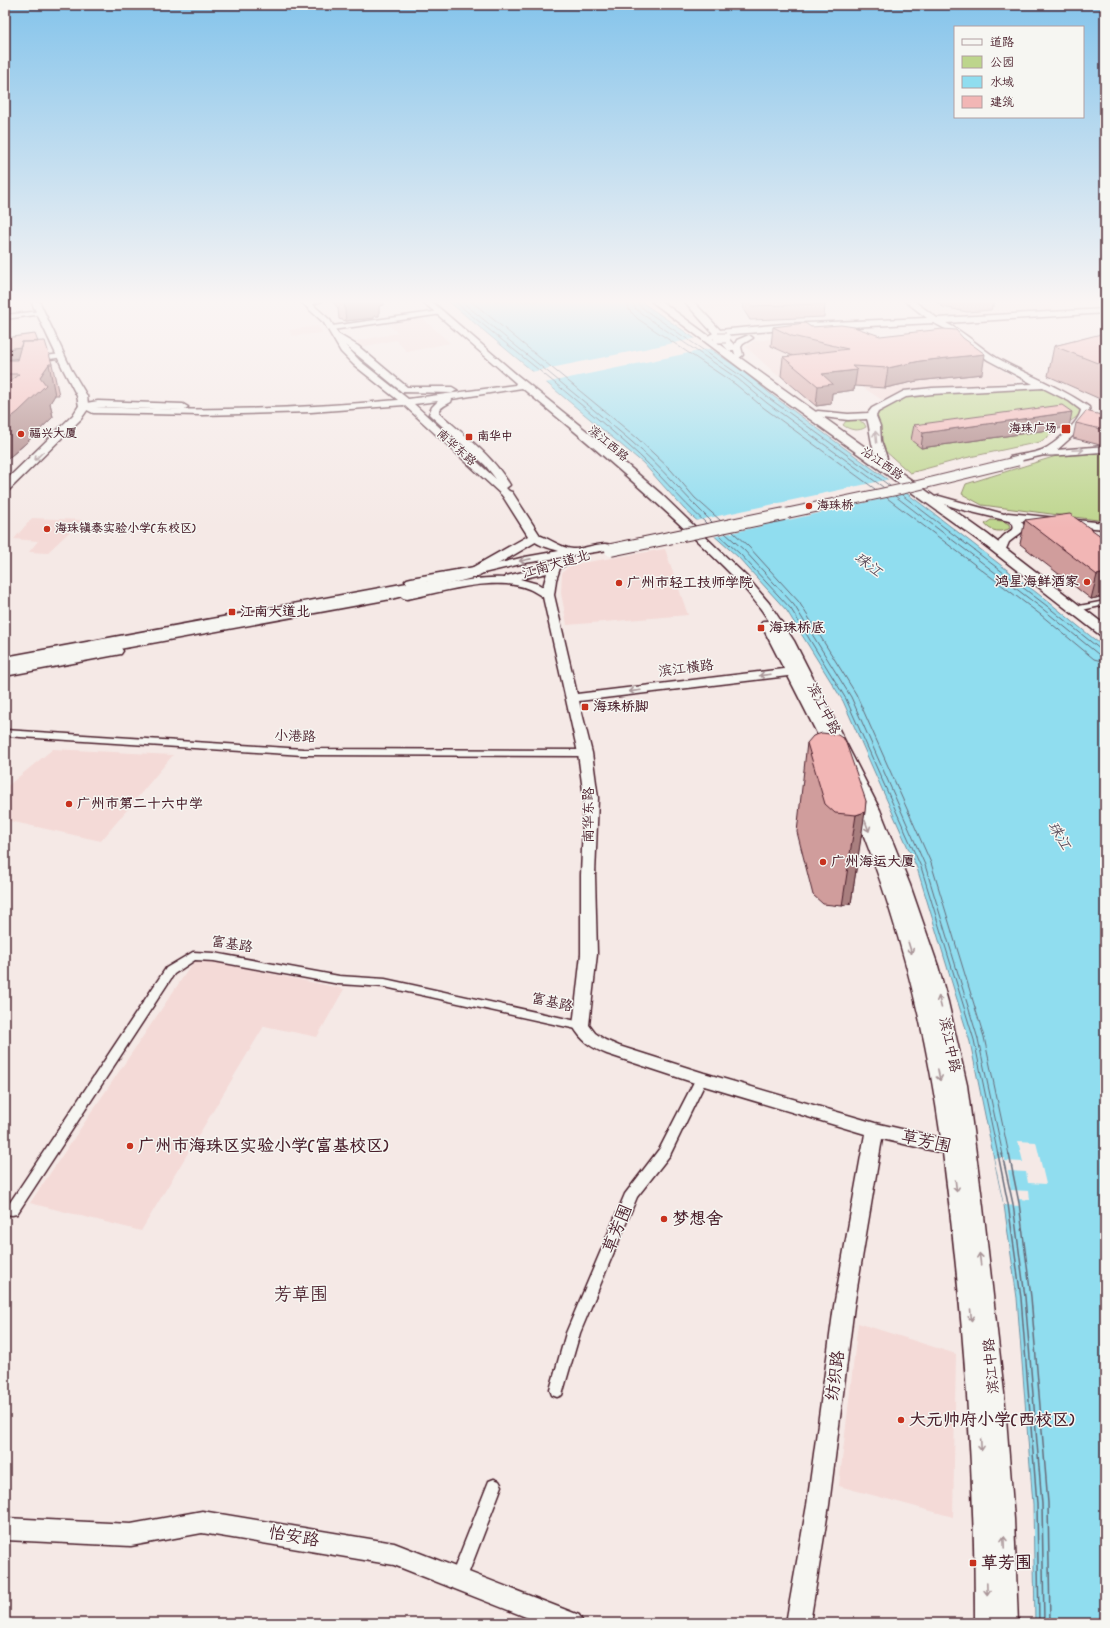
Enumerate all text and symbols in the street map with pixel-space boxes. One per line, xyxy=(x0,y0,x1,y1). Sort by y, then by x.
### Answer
legend xyxy=(954,26,1084,118)
text: 道路 xyxy=(990,34,1014,52)
text: 公园 xyxy=(990,54,1014,72)
text: 水域 xyxy=(990,74,1014,92)
text: 建筑 xyxy=(990,94,1014,112)
place label: 海珠广场 xyxy=(1009,420,1057,438)
street label: 滨江西路 xyxy=(584,422,632,466)
marker: 海珠广场 xyxy=(1060,423,1072,435)
place label: 福兴大厦 xyxy=(29,425,77,443)
street label: 南华东路 xyxy=(432,425,480,471)
place label: 南华中 xyxy=(477,428,513,446)
marker: 福兴大厦 xyxy=(16,429,26,439)
one-way arrow xyxy=(872,431,880,444)
marker: 南华中 xyxy=(464,432,474,442)
street label: 沿江西路 xyxy=(857,443,907,485)
one-way arrow xyxy=(1071,446,1084,454)
one-way arrow xyxy=(34,451,44,461)
place label: 海珠桥 xyxy=(817,497,854,515)
marker: 海珠桥 xyxy=(804,501,814,511)
place label: 海珠镇泰实验小学(东校区) xyxy=(55,520,196,538)
marker: 海珠镇泰实验小学(东校区) xyxy=(42,524,52,534)
street label: 江南大道北 xyxy=(519,545,593,585)
water label: 珠江 xyxy=(849,547,887,584)
one-way arrow xyxy=(519,556,532,564)
place label: 鸿星海鲜酒家 xyxy=(995,572,1079,593)
place label: 广州市轻工技师学院 xyxy=(627,573,753,594)
marker: 鸿星海鲜酒家 xyxy=(1082,577,1092,587)
marker: 广州市轻工技师学院 xyxy=(614,578,624,588)
place label: 江南大道北 xyxy=(240,602,310,623)
marker: 江南大道北 xyxy=(227,607,237,617)
place label: 海珠桥底 xyxy=(769,618,825,639)
marker: 海珠桥底 xyxy=(756,623,766,633)
street label: 滨江横路 xyxy=(657,655,715,683)
one-way arrow xyxy=(758,671,771,679)
street label: 滨江中路 xyxy=(801,679,845,739)
one-way arrow xyxy=(629,687,642,695)
place label: 海珠桥脚 xyxy=(593,697,649,718)
marker: 海珠桥脚 xyxy=(580,702,590,712)
street label: 小港路 xyxy=(274,726,316,748)
street label: 南华东路 xyxy=(579,787,600,843)
place label: 广州市第二十六中学 xyxy=(77,794,203,815)
marker: 广州市第二十六中学 xyxy=(64,799,74,809)
water label: 珠江 xyxy=(1042,818,1077,855)
one-way arrow xyxy=(863,819,871,831)
place label: 广州海运大厦 xyxy=(831,852,915,873)
marker: 广州海运大厦 xyxy=(818,857,828,867)
street label: 富基路 xyxy=(210,931,254,959)
one-way arrow xyxy=(907,942,914,955)
street label: 富基路 xyxy=(529,988,575,1018)
one-way arrow xyxy=(935,996,943,1009)
street label: 滨江中路 xyxy=(933,1015,965,1075)
one-way arrow xyxy=(936,1068,944,1081)
street label: 草芳围 xyxy=(898,1124,954,1160)
place label: 广州市海珠区实验小学(富基校区) xyxy=(138,1134,388,1159)
marker: 广州市海珠区实验小学(富基校区) xyxy=(125,1141,135,1151)
one-way arrow xyxy=(952,1179,960,1192)
street label: 草芳围 xyxy=(597,1201,639,1257)
place label: 梦想舍 xyxy=(672,1207,723,1232)
marker: 梦想舍 xyxy=(659,1214,669,1224)
one-way arrow xyxy=(976,1253,984,1266)
district label: 芳草围 xyxy=(274,1283,328,1309)
one-way arrow xyxy=(967,1308,974,1321)
street label: 滨江中路 xyxy=(979,1337,1005,1395)
street label: 纺织路 xyxy=(820,1349,852,1403)
place label: 大元帅府小学(西校区) xyxy=(909,1408,1074,1433)
marker: 大元帅府小学(西校区) xyxy=(896,1415,906,1425)
one-way arrow xyxy=(977,1438,985,1451)
street label: 怡安路 xyxy=(267,1520,321,1554)
one-way arrow xyxy=(1000,1536,1007,1549)
place label: 草芳围 xyxy=(981,1551,1032,1576)
marker: 草芳围 xyxy=(968,1558,978,1568)
one-way arrow xyxy=(983,1582,990,1595)

